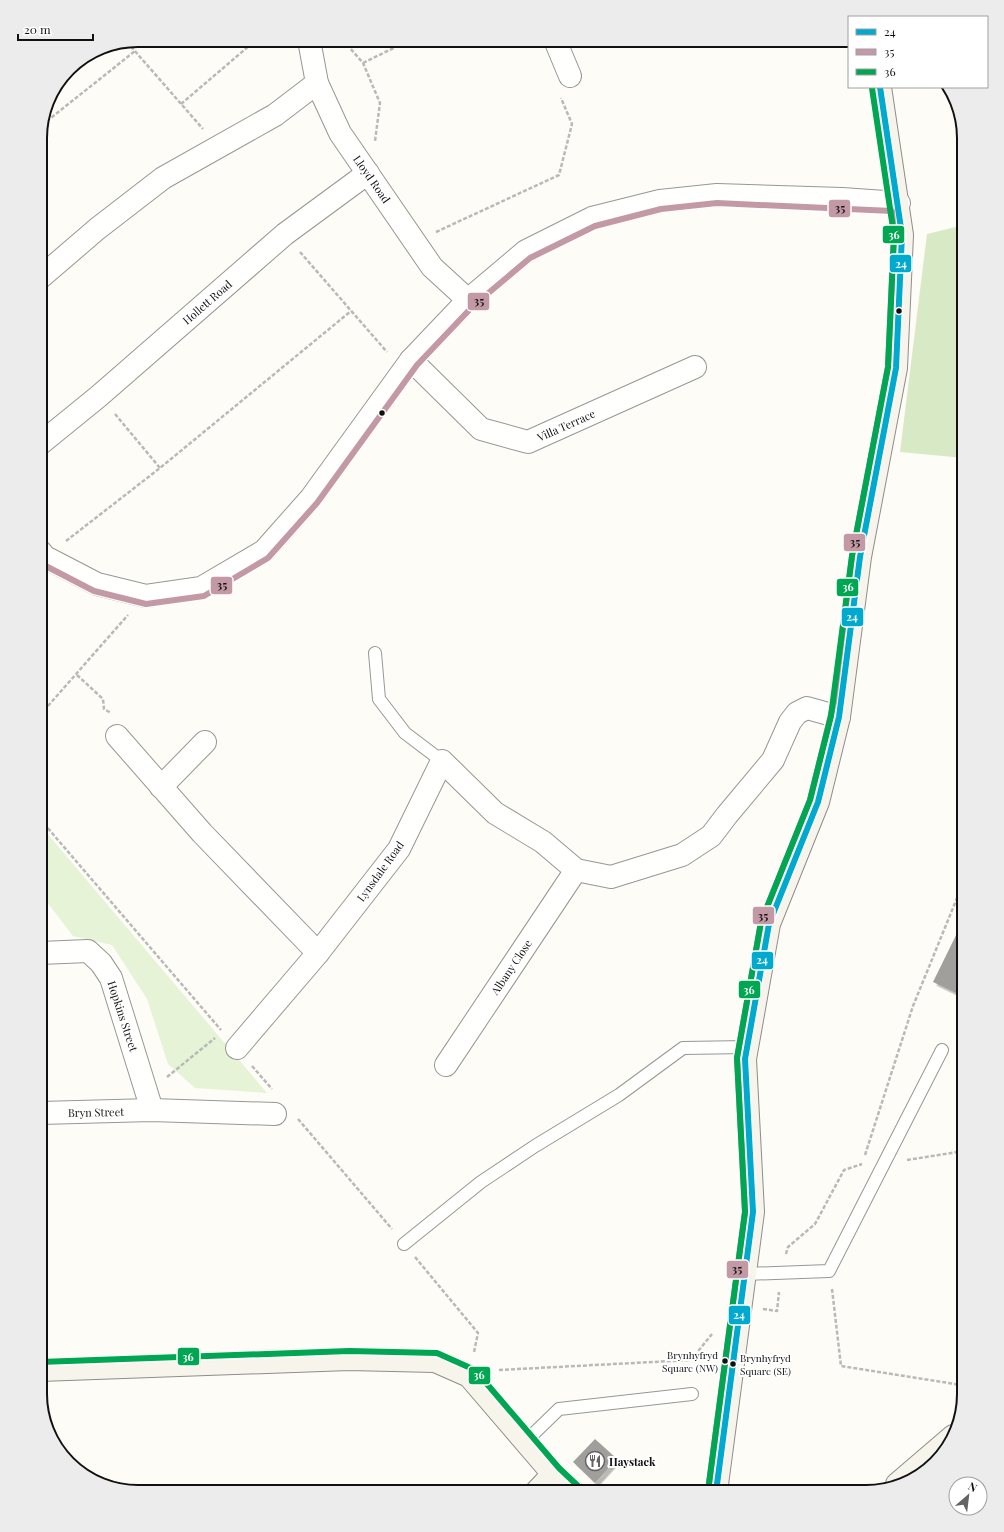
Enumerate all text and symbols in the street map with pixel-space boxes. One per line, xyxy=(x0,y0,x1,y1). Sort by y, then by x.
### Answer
scale bar xyxy=(18,16,93,42)
legend xyxy=(848,16,988,88)
text: 20 m xyxy=(24,21,51,37)
text: 24 xyxy=(884,23,896,39)
text: 35 xyxy=(884,43,894,59)
text: 36 xyxy=(884,63,896,79)
street label: Lloyd Road xyxy=(350,152,394,206)
line badge: 35 xyxy=(828,199,851,218)
text: 35 xyxy=(835,200,845,215)
line badge: 36 xyxy=(882,225,905,244)
text: 36 xyxy=(888,227,900,242)
line badge: 24 xyxy=(889,254,912,273)
text: 24 xyxy=(895,256,907,271)
street label: Hollett Road xyxy=(179,276,235,328)
line badge: 35 xyxy=(467,292,490,311)
text: 35 xyxy=(474,293,484,308)
unlabelled marker xyxy=(894,306,904,316)
street label: Villa Terrace xyxy=(534,405,598,445)
unlabelled marker xyxy=(377,408,387,418)
line badge: 35 xyxy=(843,533,866,552)
text: 35 xyxy=(850,534,860,549)
line badge: 35 xyxy=(210,576,233,595)
text: 35 xyxy=(217,577,227,592)
line badge: 36 xyxy=(836,578,859,597)
text: 36 xyxy=(842,579,854,594)
line badge: 24 xyxy=(841,607,864,627)
text: 24 xyxy=(846,609,858,624)
street label: Lynsdale Road xyxy=(353,837,407,904)
line badge: 35 xyxy=(752,906,775,925)
text: 35 xyxy=(758,908,768,923)
street label: Albany Close xyxy=(487,936,535,998)
line badge: 24 xyxy=(751,951,774,970)
text: 24 xyxy=(756,952,768,967)
street label: Hopkins Street xyxy=(104,979,142,1053)
line badge: 36 xyxy=(738,980,761,999)
text: 36 xyxy=(743,982,755,997)
street label: Bryn Street xyxy=(68,1104,124,1120)
line badge: 35 xyxy=(726,1260,749,1279)
text: 35 xyxy=(732,1261,742,1276)
line badge: 24 xyxy=(728,1305,751,1325)
text: 24 xyxy=(733,1307,745,1322)
line badge: 36 xyxy=(177,1347,200,1366)
place label: Brynhyfryd Square (NW) xyxy=(662,1348,718,1375)
text: 36 xyxy=(182,1349,194,1364)
place label: Brynhyfryd Square (SE) xyxy=(740,1351,791,1378)
marker: Brynhyfryd Square (NW) xyxy=(720,1356,730,1366)
marker: Brynhyfryd Square (SE) xyxy=(728,1359,738,1369)
line badge: 36 xyxy=(468,1366,491,1385)
text: 36 xyxy=(473,1367,485,1382)
restaurant icon: Haystack xyxy=(584,1450,606,1472)
place label: Haystack xyxy=(609,1454,656,1469)
north arrow xyxy=(948,1476,988,1516)
text: N xyxy=(966,1478,980,1495)

